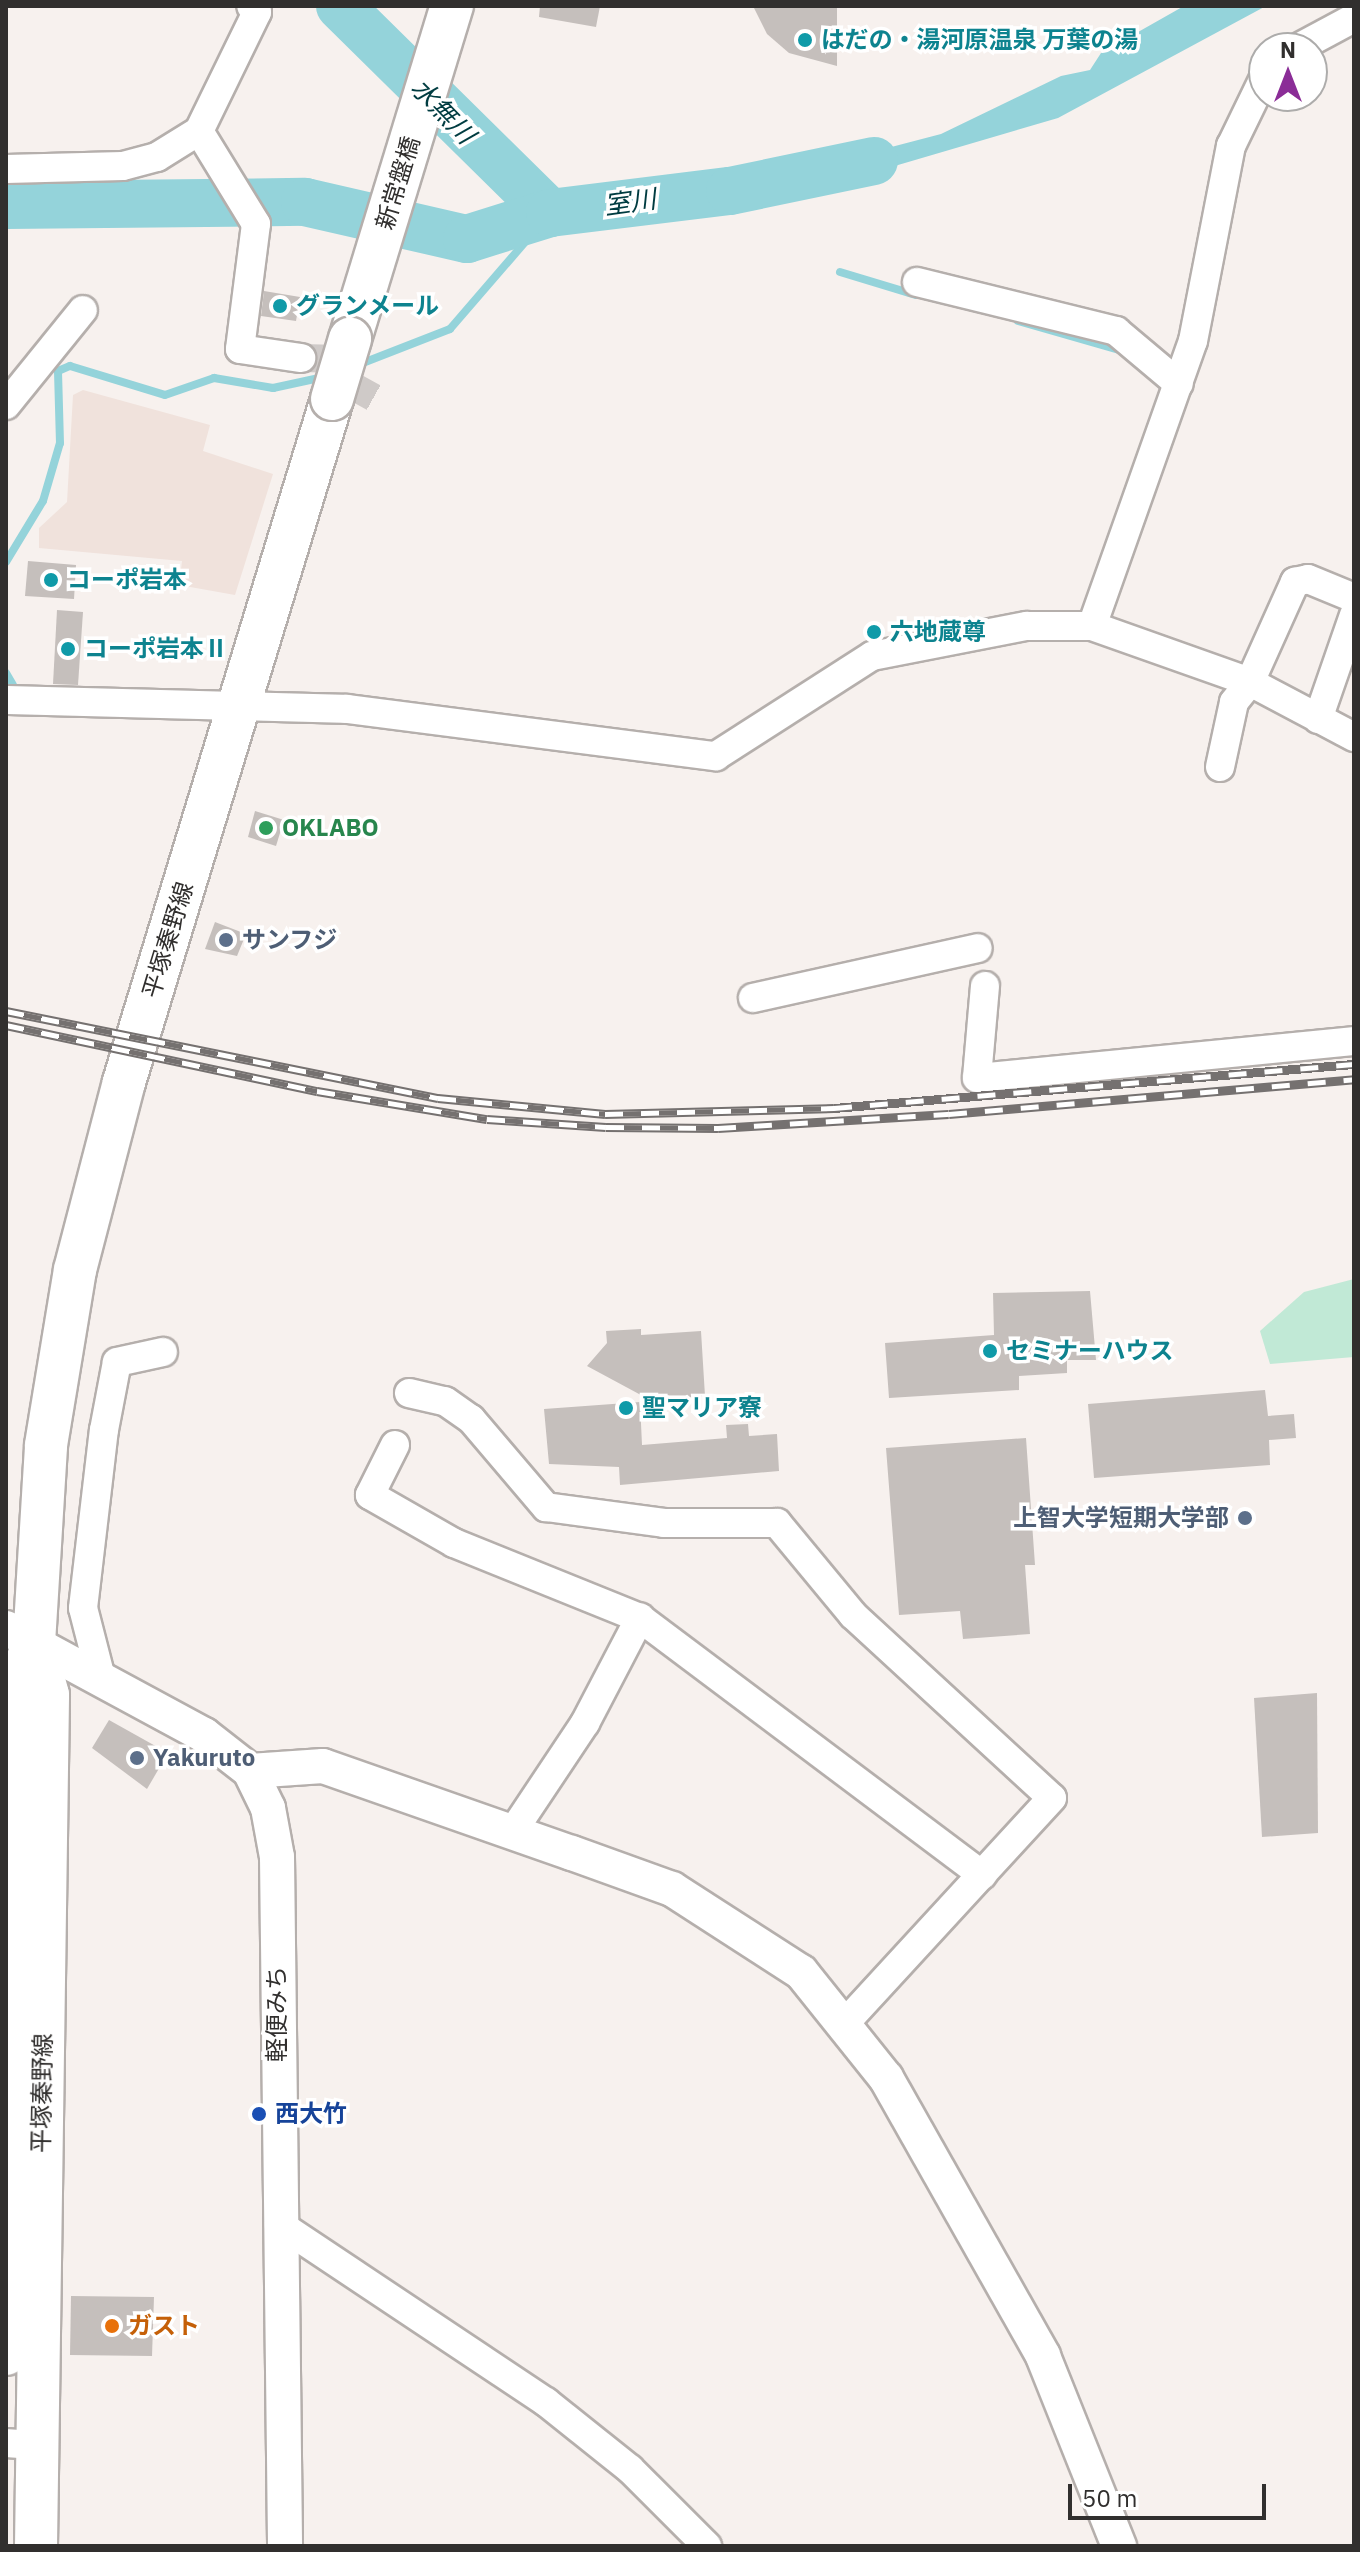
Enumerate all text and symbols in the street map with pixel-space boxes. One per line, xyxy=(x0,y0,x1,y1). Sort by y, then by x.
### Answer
place label: はだの・湯河原温泉 万葉の湯 xyxy=(821,26,1139,54)
marker: はだの・湯河原温泉 万葉の湯 xyxy=(796,31,814,49)
north arrow xyxy=(1248,32,1328,112)
text: N xyxy=(1280,35,1296,64)
water label: 水無川 xyxy=(405,72,481,150)
street label: 新常盤橋 xyxy=(370,133,426,233)
water label: 室川 xyxy=(602,183,658,221)
place label: グランメール xyxy=(296,292,440,320)
marker: グランメール xyxy=(271,297,289,315)
place label: コーポ岩本 xyxy=(67,566,187,594)
marker: コーポ岩本 xyxy=(42,571,60,589)
place label: 六地蔵尊 xyxy=(890,618,986,646)
marker: 六地蔵尊 xyxy=(865,623,883,641)
place label: コーポ岩本Ⅱ xyxy=(84,635,228,663)
marker: コーポ岩本Ⅱ xyxy=(59,640,77,658)
place label: OKLABO xyxy=(282,814,379,842)
marker: OKLABO xyxy=(257,819,275,837)
street label: 平塚秦野線 xyxy=(137,878,199,1002)
place label: サンフジ xyxy=(242,926,338,954)
marker: サンフジ xyxy=(217,931,235,949)
place label: セミナーハウス xyxy=(1006,1337,1174,1365)
marker: セミナーハウス xyxy=(981,1342,999,1360)
place label: 聖マリア寮 xyxy=(642,1394,762,1422)
marker: 聖マリア寮 xyxy=(617,1399,635,1417)
place label: 上智大学短期大学部 xyxy=(1013,1504,1229,1532)
marker: 上智大学短期大学部 xyxy=(1236,1509,1254,1527)
place label: Yakuruto xyxy=(153,1744,255,1772)
marker: Yakuruto xyxy=(128,1749,146,1767)
street label: 軽便みち xyxy=(263,1966,291,2062)
street label: 平塚秦野線 xyxy=(27,2033,57,2153)
place label: 西大竹 xyxy=(275,2100,347,2128)
marker: 西大竹 xyxy=(250,2105,268,2123)
place label: ガスト xyxy=(128,2312,200,2340)
marker: ガスト xyxy=(103,2317,121,2335)
scale bar xyxy=(1072,2468,1270,2518)
text: 50 m xyxy=(1082,2482,1137,2514)

